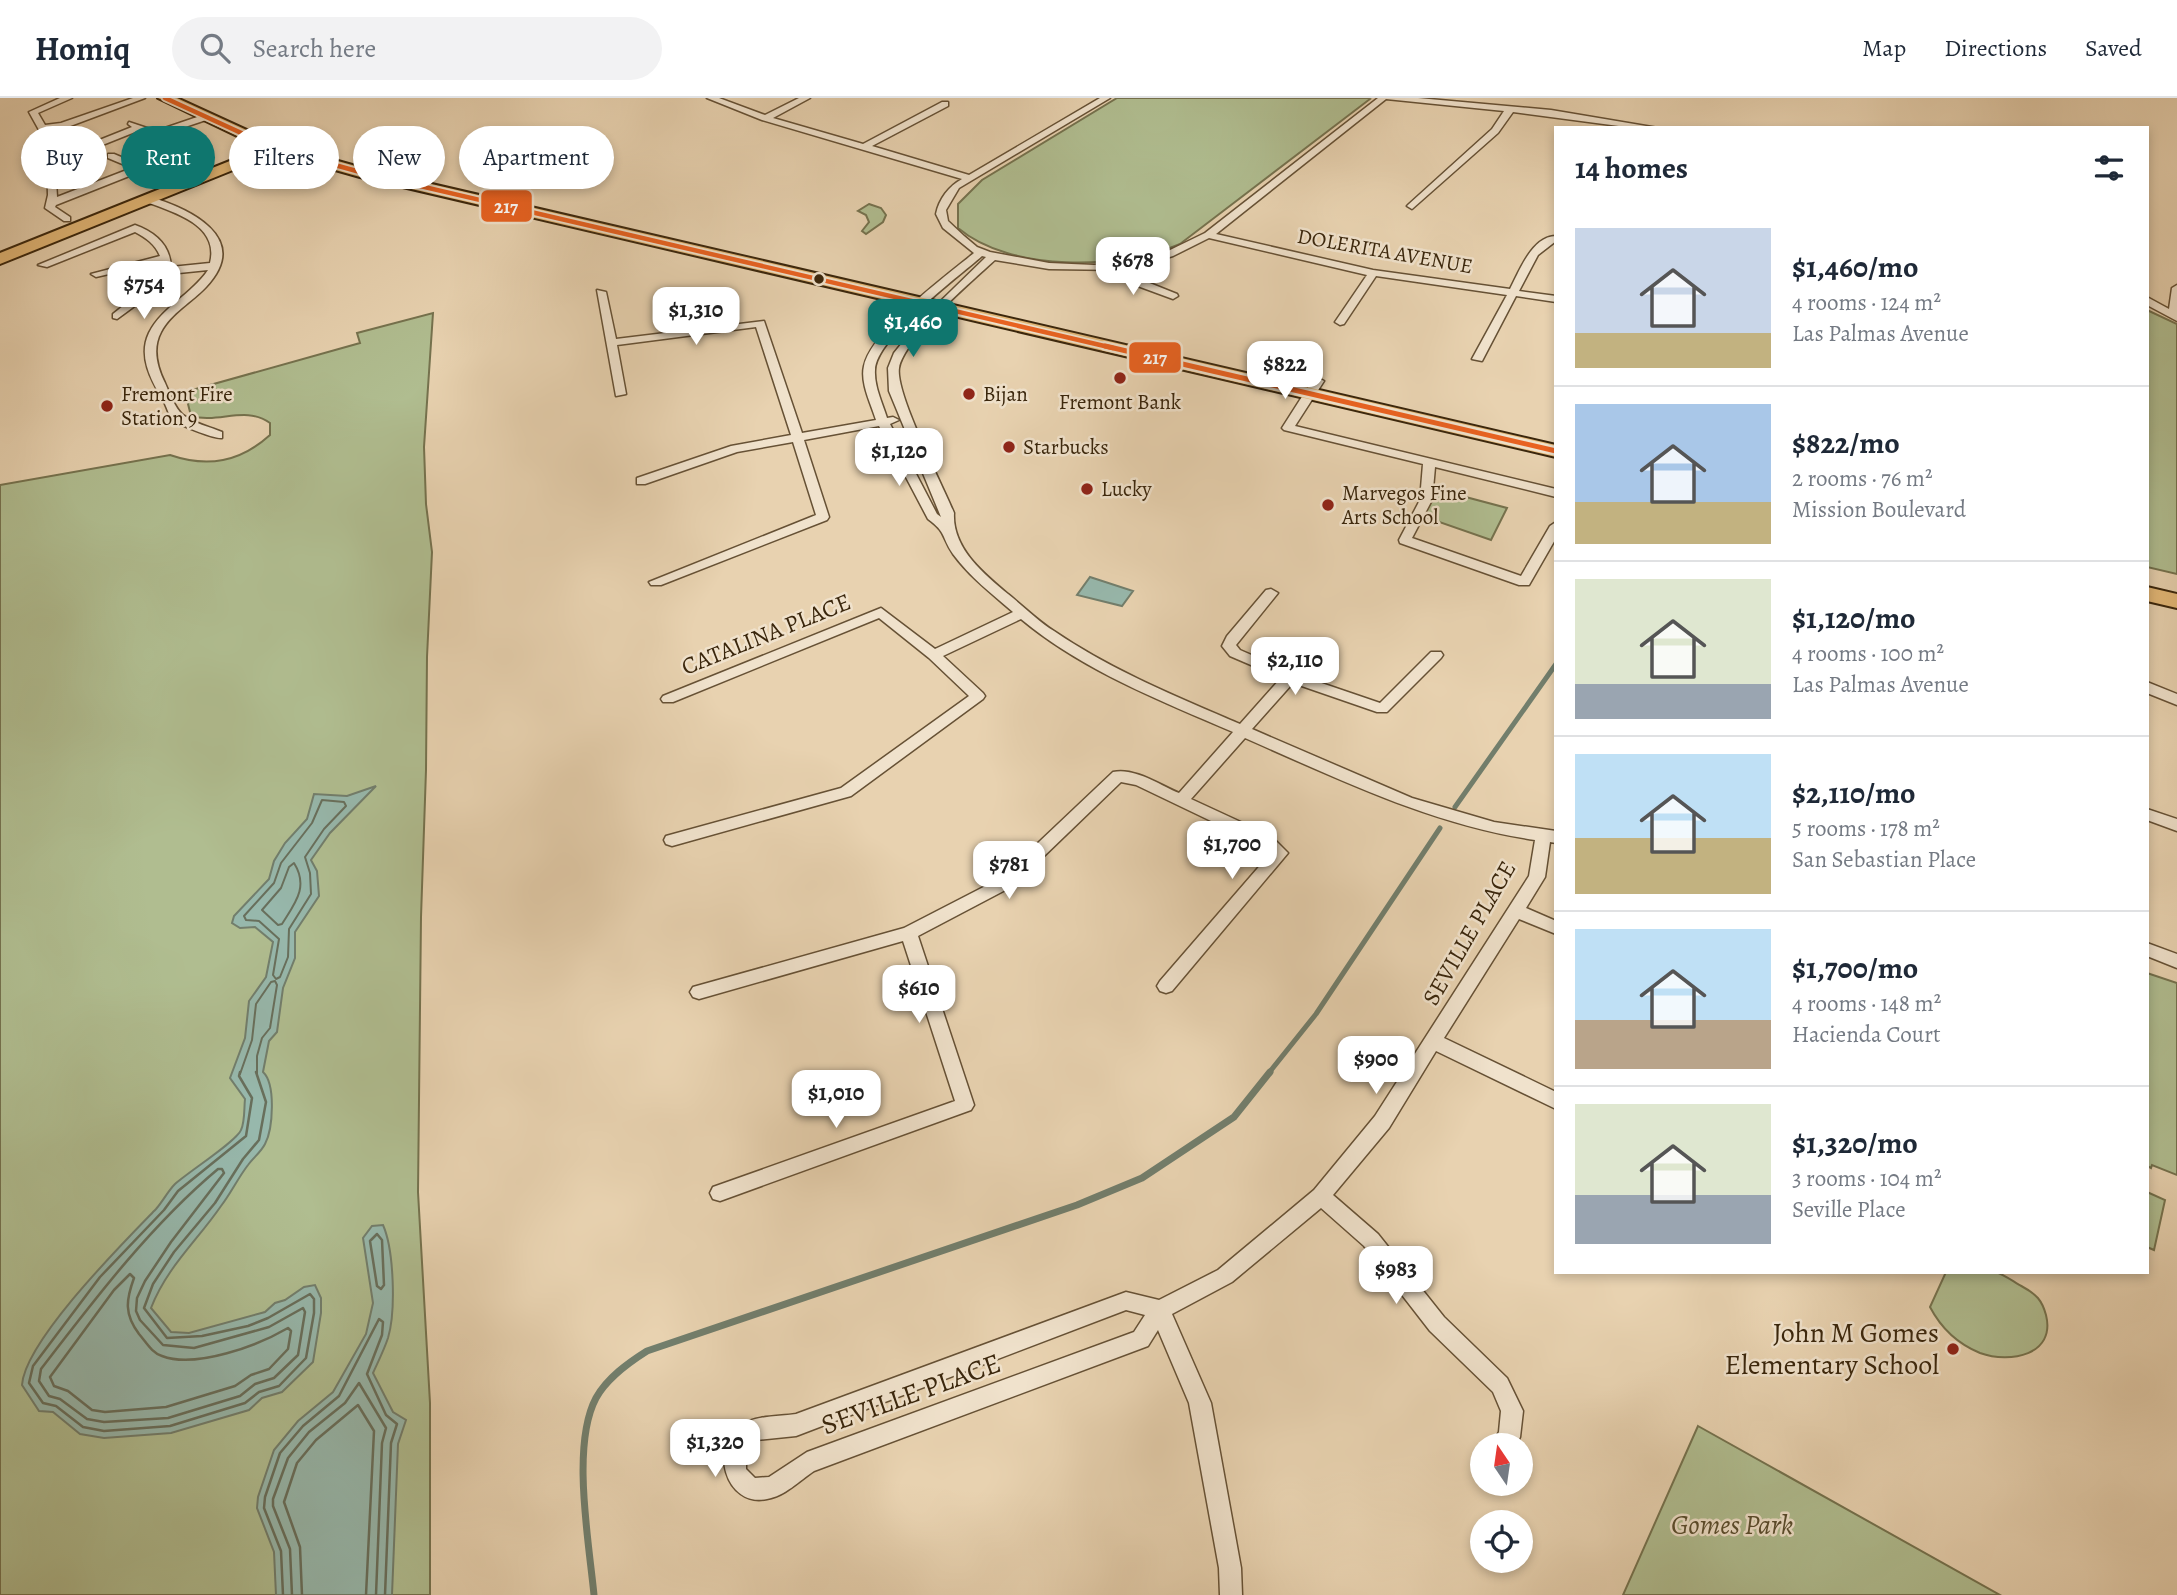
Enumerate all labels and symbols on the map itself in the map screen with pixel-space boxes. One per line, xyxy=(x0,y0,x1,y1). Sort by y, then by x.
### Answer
line badge: 217 xyxy=(480,189,533,223)
text: 217 xyxy=(494,194,519,220)
street label: DOLERITA AVENUE xyxy=(1295,222,1475,280)
pin: $678 xyxy=(1092,238,1174,297)
pin: $754 xyxy=(103,262,185,321)
unlabelled marker xyxy=(812,272,826,286)
pin: $1,310 xyxy=(639,288,753,347)
pin: $1,460 xyxy=(856,300,970,359)
line badge: 217 xyxy=(1128,341,1182,374)
pin: $822 xyxy=(1244,342,1326,401)
text: 217 xyxy=(1143,345,1168,371)
marker: Fremont Bank xyxy=(1112,370,1128,386)
place label: Fremont Fire Station 9 xyxy=(121,380,233,432)
place label: Bijan xyxy=(983,380,1028,408)
marker: Bijan xyxy=(961,386,977,402)
place label: Fremont Bank xyxy=(1059,388,1182,416)
marker: Fremont Fire Station 9 xyxy=(99,398,115,414)
pin: $1,120 xyxy=(842,428,956,488)
place label: Starbucks xyxy=(1023,433,1109,461)
marker: Starbucks xyxy=(1001,439,1017,455)
place label: Lucky xyxy=(1101,475,1152,503)
place label: Marvegos Fine Arts School xyxy=(1341,479,1467,531)
marker: Lucky xyxy=(1079,481,1095,497)
marker: Marvegos Fine Arts School xyxy=(1320,497,1336,513)
street label: CATALINA PLACE xyxy=(677,585,855,683)
pin: $2,110 xyxy=(1238,638,1352,697)
pin: $1,700 xyxy=(1175,822,1289,881)
pin: $781 xyxy=(968,842,1050,901)
street label: SEVILLE PLACE xyxy=(1415,855,1523,1011)
pin: $610 xyxy=(878,965,960,1025)
pin: $900 xyxy=(1335,1037,1417,1096)
pin: $1,010 xyxy=(779,1070,893,1130)
pin: $983 xyxy=(1355,1246,1437,1306)
place label: John M Gomes Elementary School xyxy=(1725,1314,1939,1384)
marker: John M Gomes Elementary School xyxy=(1945,1341,1961,1357)
street label: SEVILLE PLACE xyxy=(816,1344,1006,1444)
pin: $1,320 xyxy=(658,1420,772,1479)
north arrow xyxy=(1470,1433,1533,1496)
park label: Gomes Park xyxy=(1671,1506,1793,1544)

